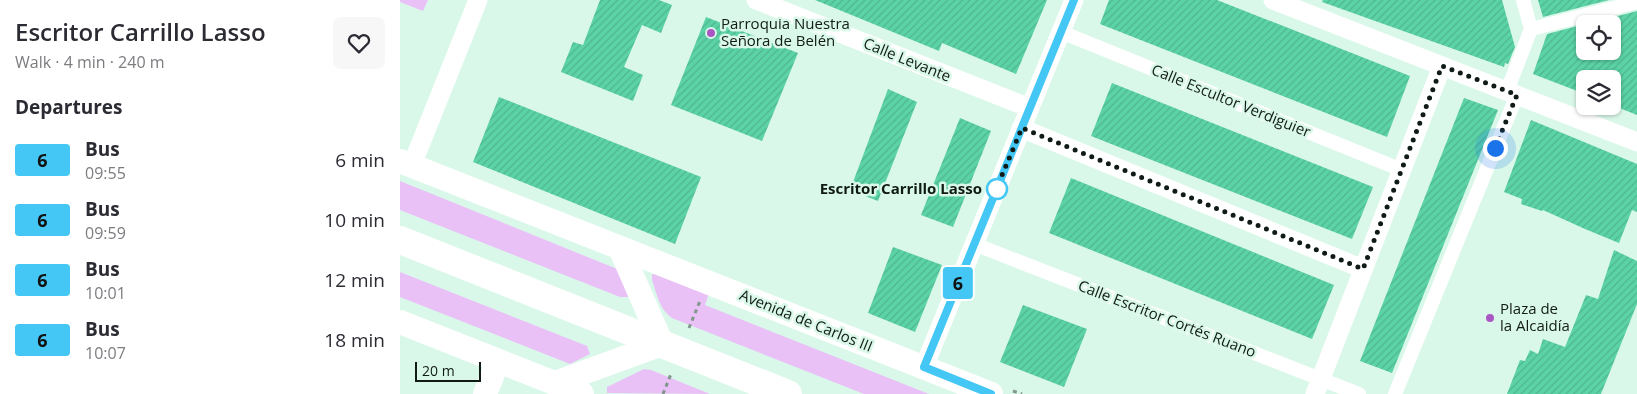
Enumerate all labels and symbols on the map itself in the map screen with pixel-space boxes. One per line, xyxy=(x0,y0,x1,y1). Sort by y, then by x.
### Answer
place label: Parroquia Nuestra Señora de Belén xyxy=(721,13,850,50)
marker: Parroquia Nuestra Señora de Belén xyxy=(705,27,717,39)
street label: Calle Levante xyxy=(861,32,954,86)
street label: Calle Escultor Verdiguier xyxy=(1149,59,1314,141)
your location xyxy=(1483,136,1508,161)
place label: Escritor Carrillo Lasso xyxy=(820,178,982,198)
marker: Escritor Carrillo Lasso xyxy=(986,178,1008,200)
line badge: 6 xyxy=(942,267,974,299)
street label: Calle Escritor Cortés Ruano xyxy=(1076,275,1259,361)
street label: Avenida de Carlos III xyxy=(737,284,876,356)
place label: Plaza de la Alcaidía xyxy=(1500,298,1570,335)
marker: Plaza de la Alcaidía xyxy=(1484,312,1496,324)
scale bar xyxy=(415,359,481,382)

